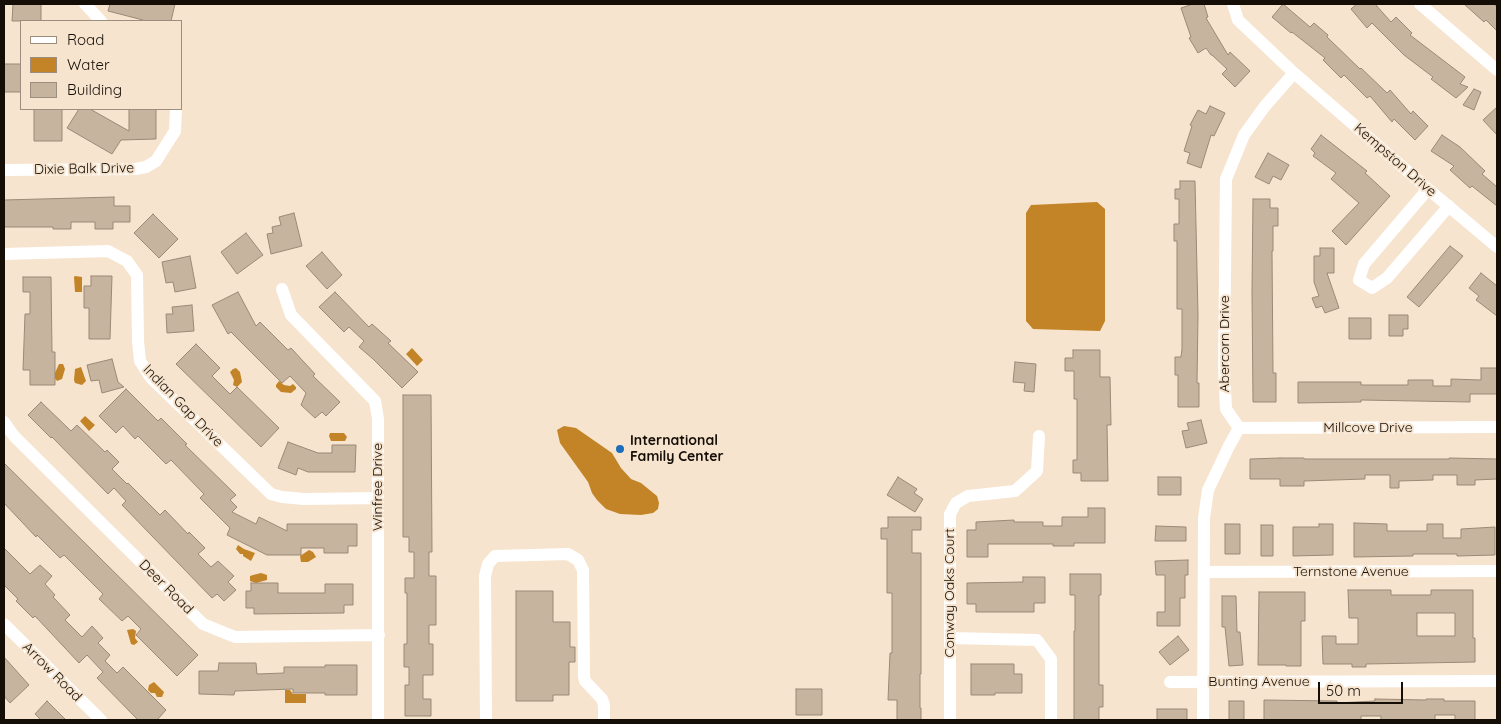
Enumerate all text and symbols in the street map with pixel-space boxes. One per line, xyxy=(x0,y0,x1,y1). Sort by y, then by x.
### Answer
legend xyxy=(20,20,182,110)
text: Road xyxy=(67,30,104,49)
text: Water xyxy=(67,55,110,74)
text: Building xyxy=(67,80,122,99)
street label: Kempston Drive xyxy=(1350,120,1440,200)
street label: Dixie Balk Drive xyxy=(34,160,134,178)
street label: Abercorn Drive xyxy=(1217,295,1233,393)
street label: Indian Gap Drive xyxy=(139,361,227,451)
street label: Millcove Drive xyxy=(1323,420,1413,436)
place label: International Family Center xyxy=(630,433,724,466)
street label: Winfree Drive xyxy=(370,443,386,531)
marker: International Family Center xyxy=(614,443,626,455)
street label: Conway Oaks Court xyxy=(942,528,958,658)
street label: Deer Road xyxy=(135,556,197,618)
street label: Ternstone Avenue xyxy=(1293,564,1409,580)
street label: Arrow Road xyxy=(19,639,85,705)
scale bar xyxy=(1321,672,1406,704)
street label: Bunting Avenue xyxy=(1208,674,1310,690)
text: 50 m xyxy=(1326,681,1361,700)

